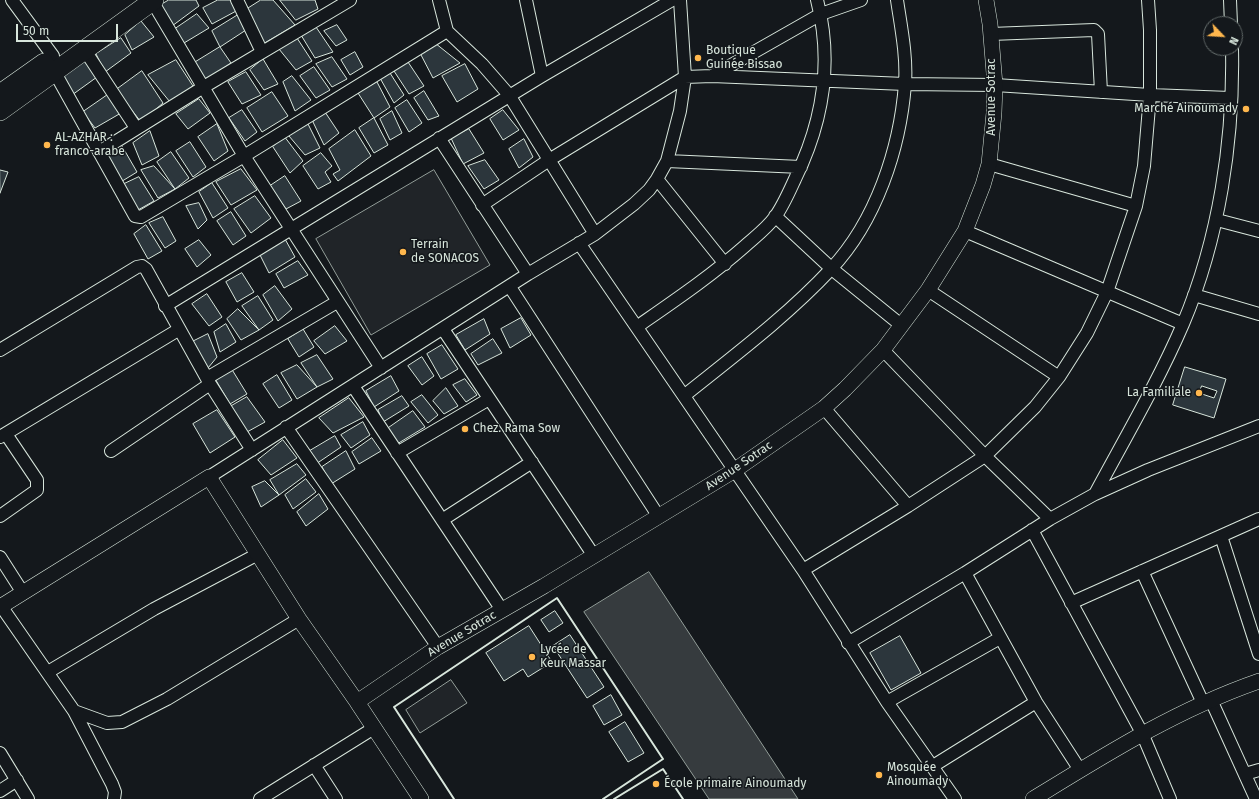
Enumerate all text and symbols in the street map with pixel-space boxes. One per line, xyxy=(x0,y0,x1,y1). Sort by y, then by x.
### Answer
scale bar xyxy=(18,16,120,42)
north arrow xyxy=(1203,16,1243,56)
text: 50 m xyxy=(23,24,49,38)
text: N xyxy=(1226,35,1241,47)
place label: Boutique Guinée Bissao xyxy=(706,44,782,72)
marker: Boutique Guinée Bissao xyxy=(693,53,703,63)
street label: Avenue Sotrac xyxy=(985,58,999,136)
place label: Marché Ainoumady xyxy=(1134,102,1238,116)
marker: Marché Ainoumady xyxy=(1241,104,1251,114)
place label: AL-AZHAR : franco-arabe xyxy=(55,131,125,159)
marker: AL-AZHAR : franco-arabe xyxy=(42,140,52,150)
place label: Terrain de SONACOS xyxy=(411,238,479,266)
marker: Terrain de SONACOS xyxy=(398,247,408,257)
place label: La Familiale xyxy=(1127,386,1191,400)
marker: La Familiale xyxy=(1194,388,1204,398)
place label: Chez. Rama Sow xyxy=(473,422,560,436)
marker: Chez. Rama Sow xyxy=(460,424,470,434)
street label: Avenue Sotrac xyxy=(703,438,775,494)
street label: Avenue Sotrac xyxy=(425,608,499,660)
place label: Lycée de Keur Massar xyxy=(540,643,606,671)
marker: Lycée de Keur Massar xyxy=(527,652,537,662)
place label: Mosquée Ainoumady xyxy=(887,761,948,789)
marker: Mosquée Ainoumady xyxy=(874,770,884,780)
place label: École primaire Ainoumady xyxy=(664,777,806,791)
marker: École primaire Ainoumady xyxy=(651,779,661,789)

